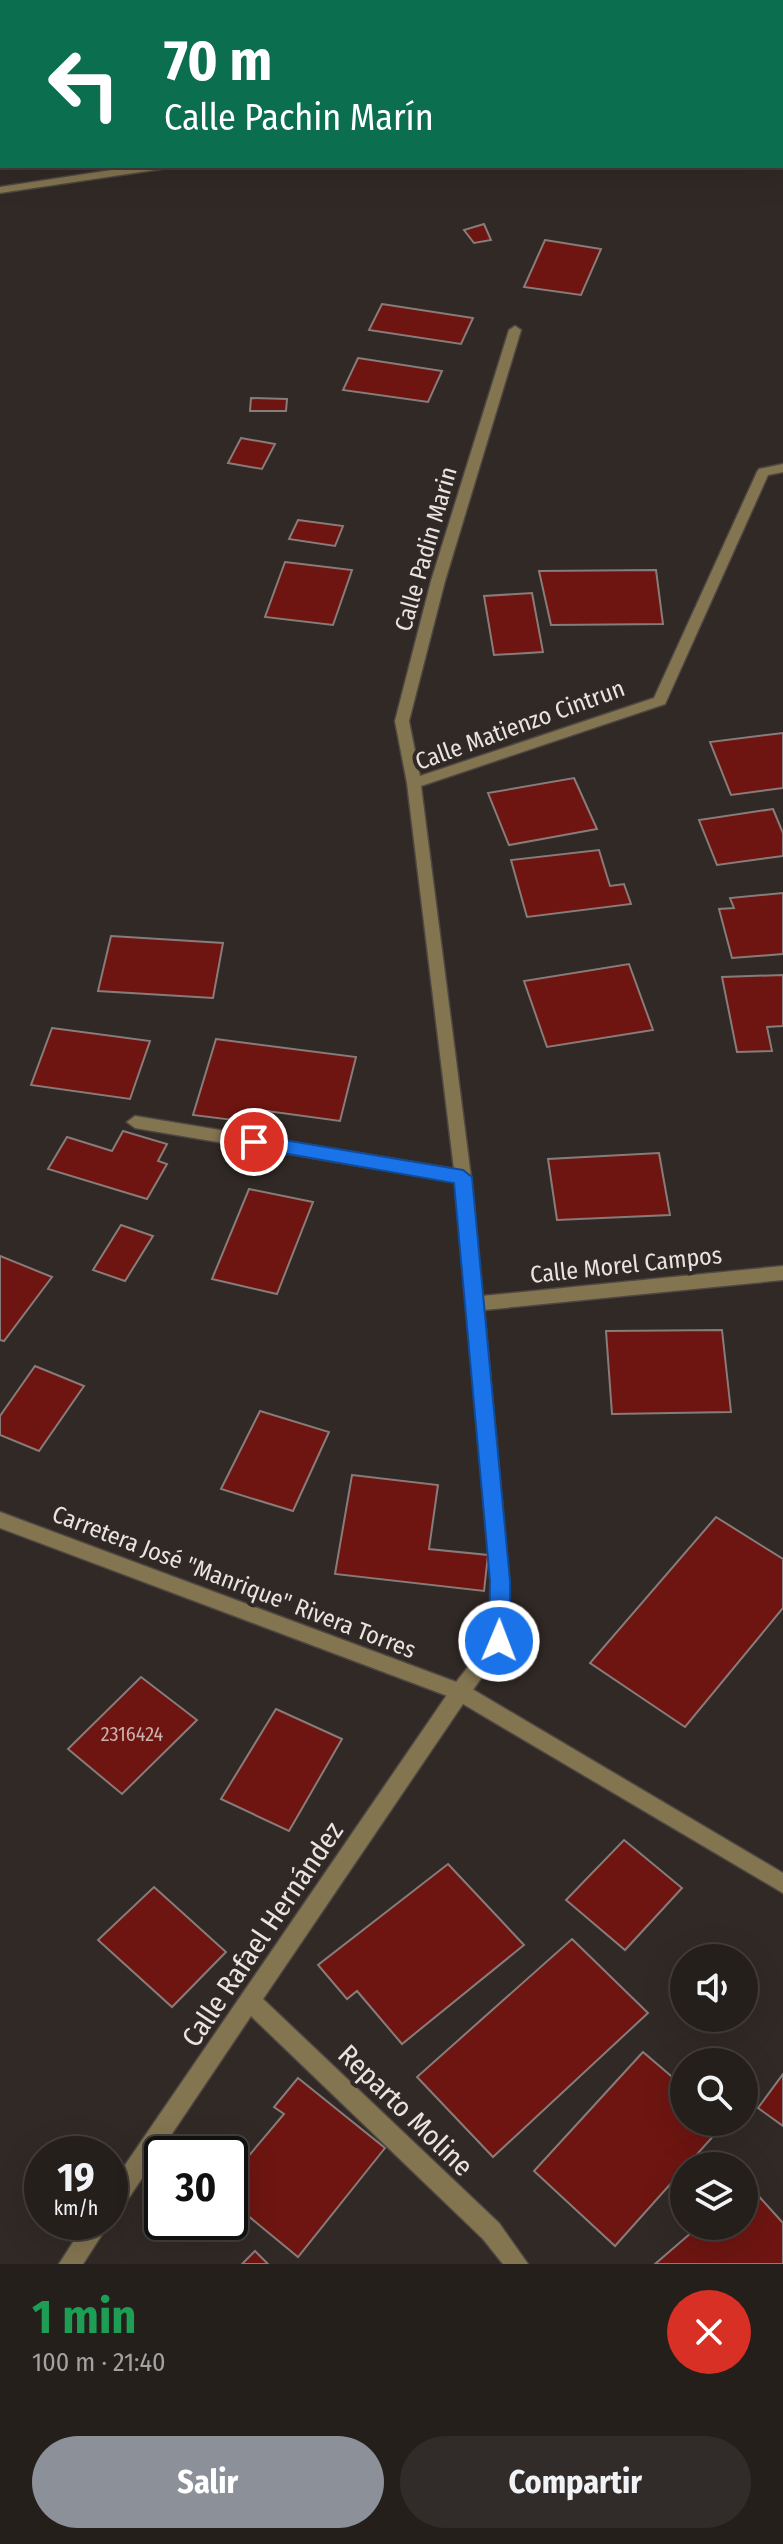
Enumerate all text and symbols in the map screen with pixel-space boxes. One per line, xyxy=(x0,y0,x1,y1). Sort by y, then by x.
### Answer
text: 70 m xyxy=(164,28,272,95)
icon: left xyxy=(32,32,136,136)
text: Calle Pachin Marín xyxy=(164,96,434,140)
street label: Calle Padin Marin xyxy=(389,464,463,634)
street label: Calle Matienzo Cintrun xyxy=(412,674,628,776)
pin xyxy=(220,1108,288,1176)
icon: arrive xyxy=(232,1120,276,1164)
street label: Calle Morel Campos xyxy=(529,1241,723,1289)
street label: Carretera José "Manrique" Rivera Torres xyxy=(48,1500,420,1664)
position arrow xyxy=(457,1599,541,1683)
house number: 2316424 xyxy=(101,1722,164,1746)
street label: Calle Rafael Hernández xyxy=(175,1816,350,2053)
map controls xyxy=(670,1944,758,2240)
button: sound xyxy=(670,1944,758,2032)
street label: Reparto Moline xyxy=(331,2038,480,2183)
button: search xyxy=(670,2048,758,2136)
speed limit sign: 30 xyxy=(144,2136,248,2240)
button: layers xyxy=(670,2152,758,2240)
text: 19 xyxy=(57,2154,95,2202)
text: km/h xyxy=(54,2196,98,2220)
text: 1 min xyxy=(32,2288,137,2346)
button: close xyxy=(667,2290,751,2374)
text: 100 m · 21:40 xyxy=(32,2347,166,2378)
button: Salir xyxy=(32,2436,384,2528)
button: Compartir xyxy=(400,2436,751,2528)

